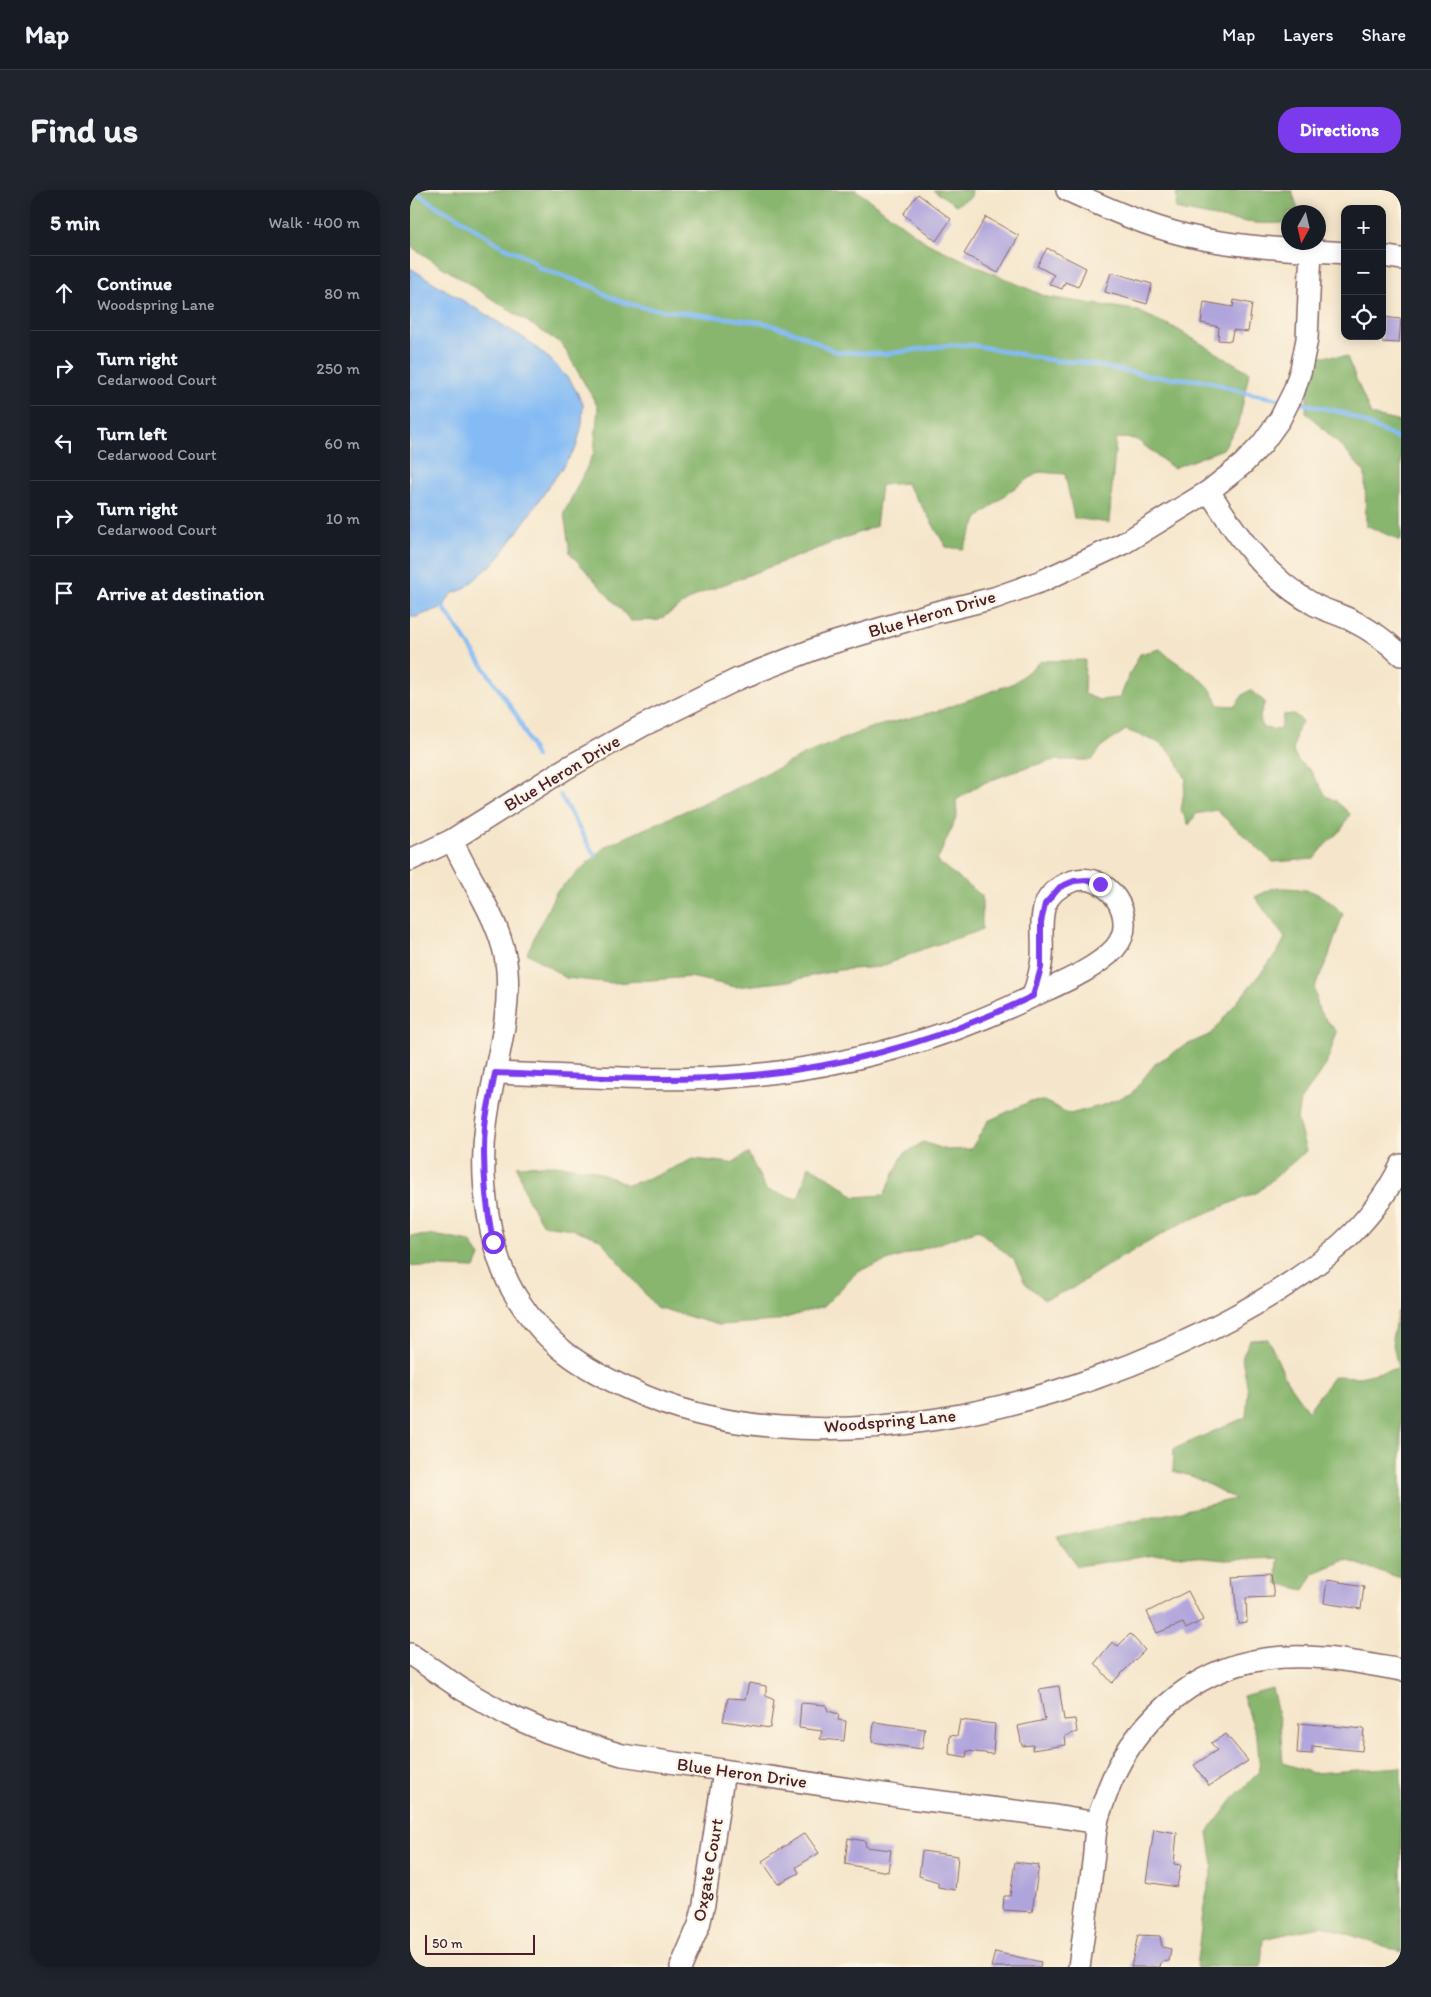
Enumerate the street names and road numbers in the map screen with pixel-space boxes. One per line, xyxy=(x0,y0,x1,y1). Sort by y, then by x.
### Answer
street label: Blue Heron Drive xyxy=(866,585,998,643)
street label: Blue Heron Drive xyxy=(500,730,624,816)
street label: Woodspring Lane xyxy=(823,1404,957,1438)
street label: Blue Heron Drive xyxy=(675,1753,809,1793)
street label: Oxgate Court xyxy=(688,1817,728,1923)

